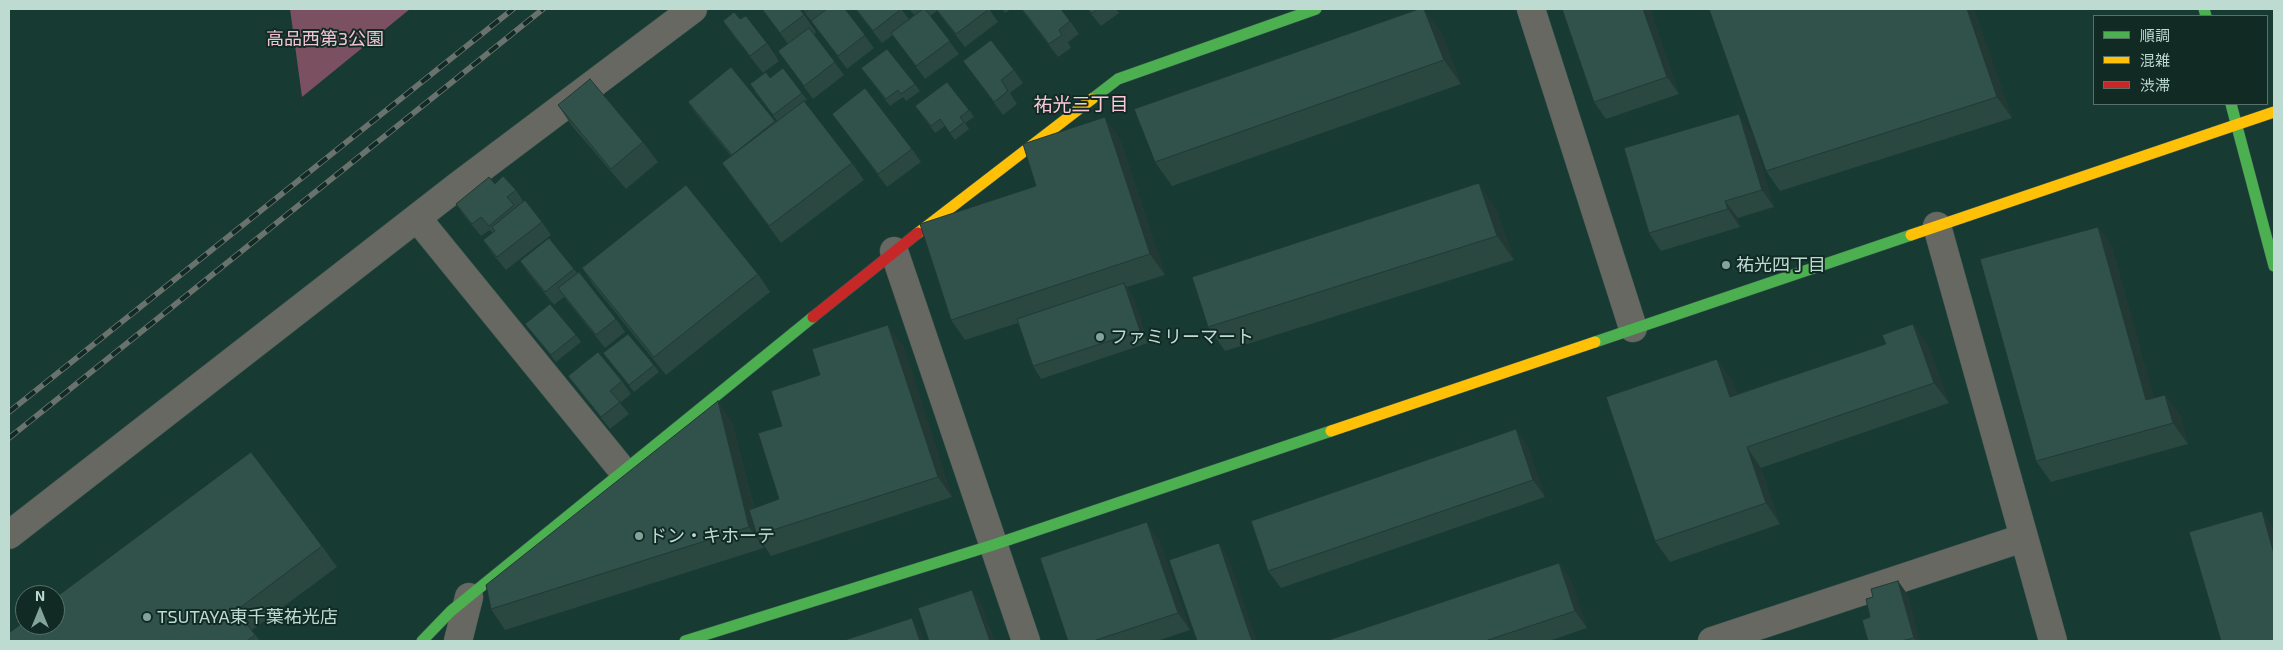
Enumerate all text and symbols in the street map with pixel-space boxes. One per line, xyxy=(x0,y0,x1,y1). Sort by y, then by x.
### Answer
legend xyxy=(2093,15,2268,105)
text: 順調 xyxy=(2140,26,2170,44)
park label: 高品西第3公園 xyxy=(266,28,384,50)
text: 混雑 xyxy=(2140,51,2170,69)
text: 渋滞 xyxy=(2140,76,2170,94)
district label: 祐光三丁目 xyxy=(1034,94,1128,116)
place label: 祐光四丁目 xyxy=(1736,254,1826,276)
marker: 祐光四丁目 xyxy=(1720,259,1732,271)
place label: ファミリーマート xyxy=(1110,326,1254,348)
marker: ファミリーマート xyxy=(1094,331,1106,343)
place label: ドン・キホーテ xyxy=(649,525,775,547)
marker: ドン・キホーテ xyxy=(633,530,645,542)
north arrow xyxy=(15,585,65,635)
text: N xyxy=(35,587,45,604)
place label: TSUTAYA東千葉祐光店 xyxy=(157,606,338,628)
marker: TSUTAYA東千葉祐光店 xyxy=(141,611,153,623)

